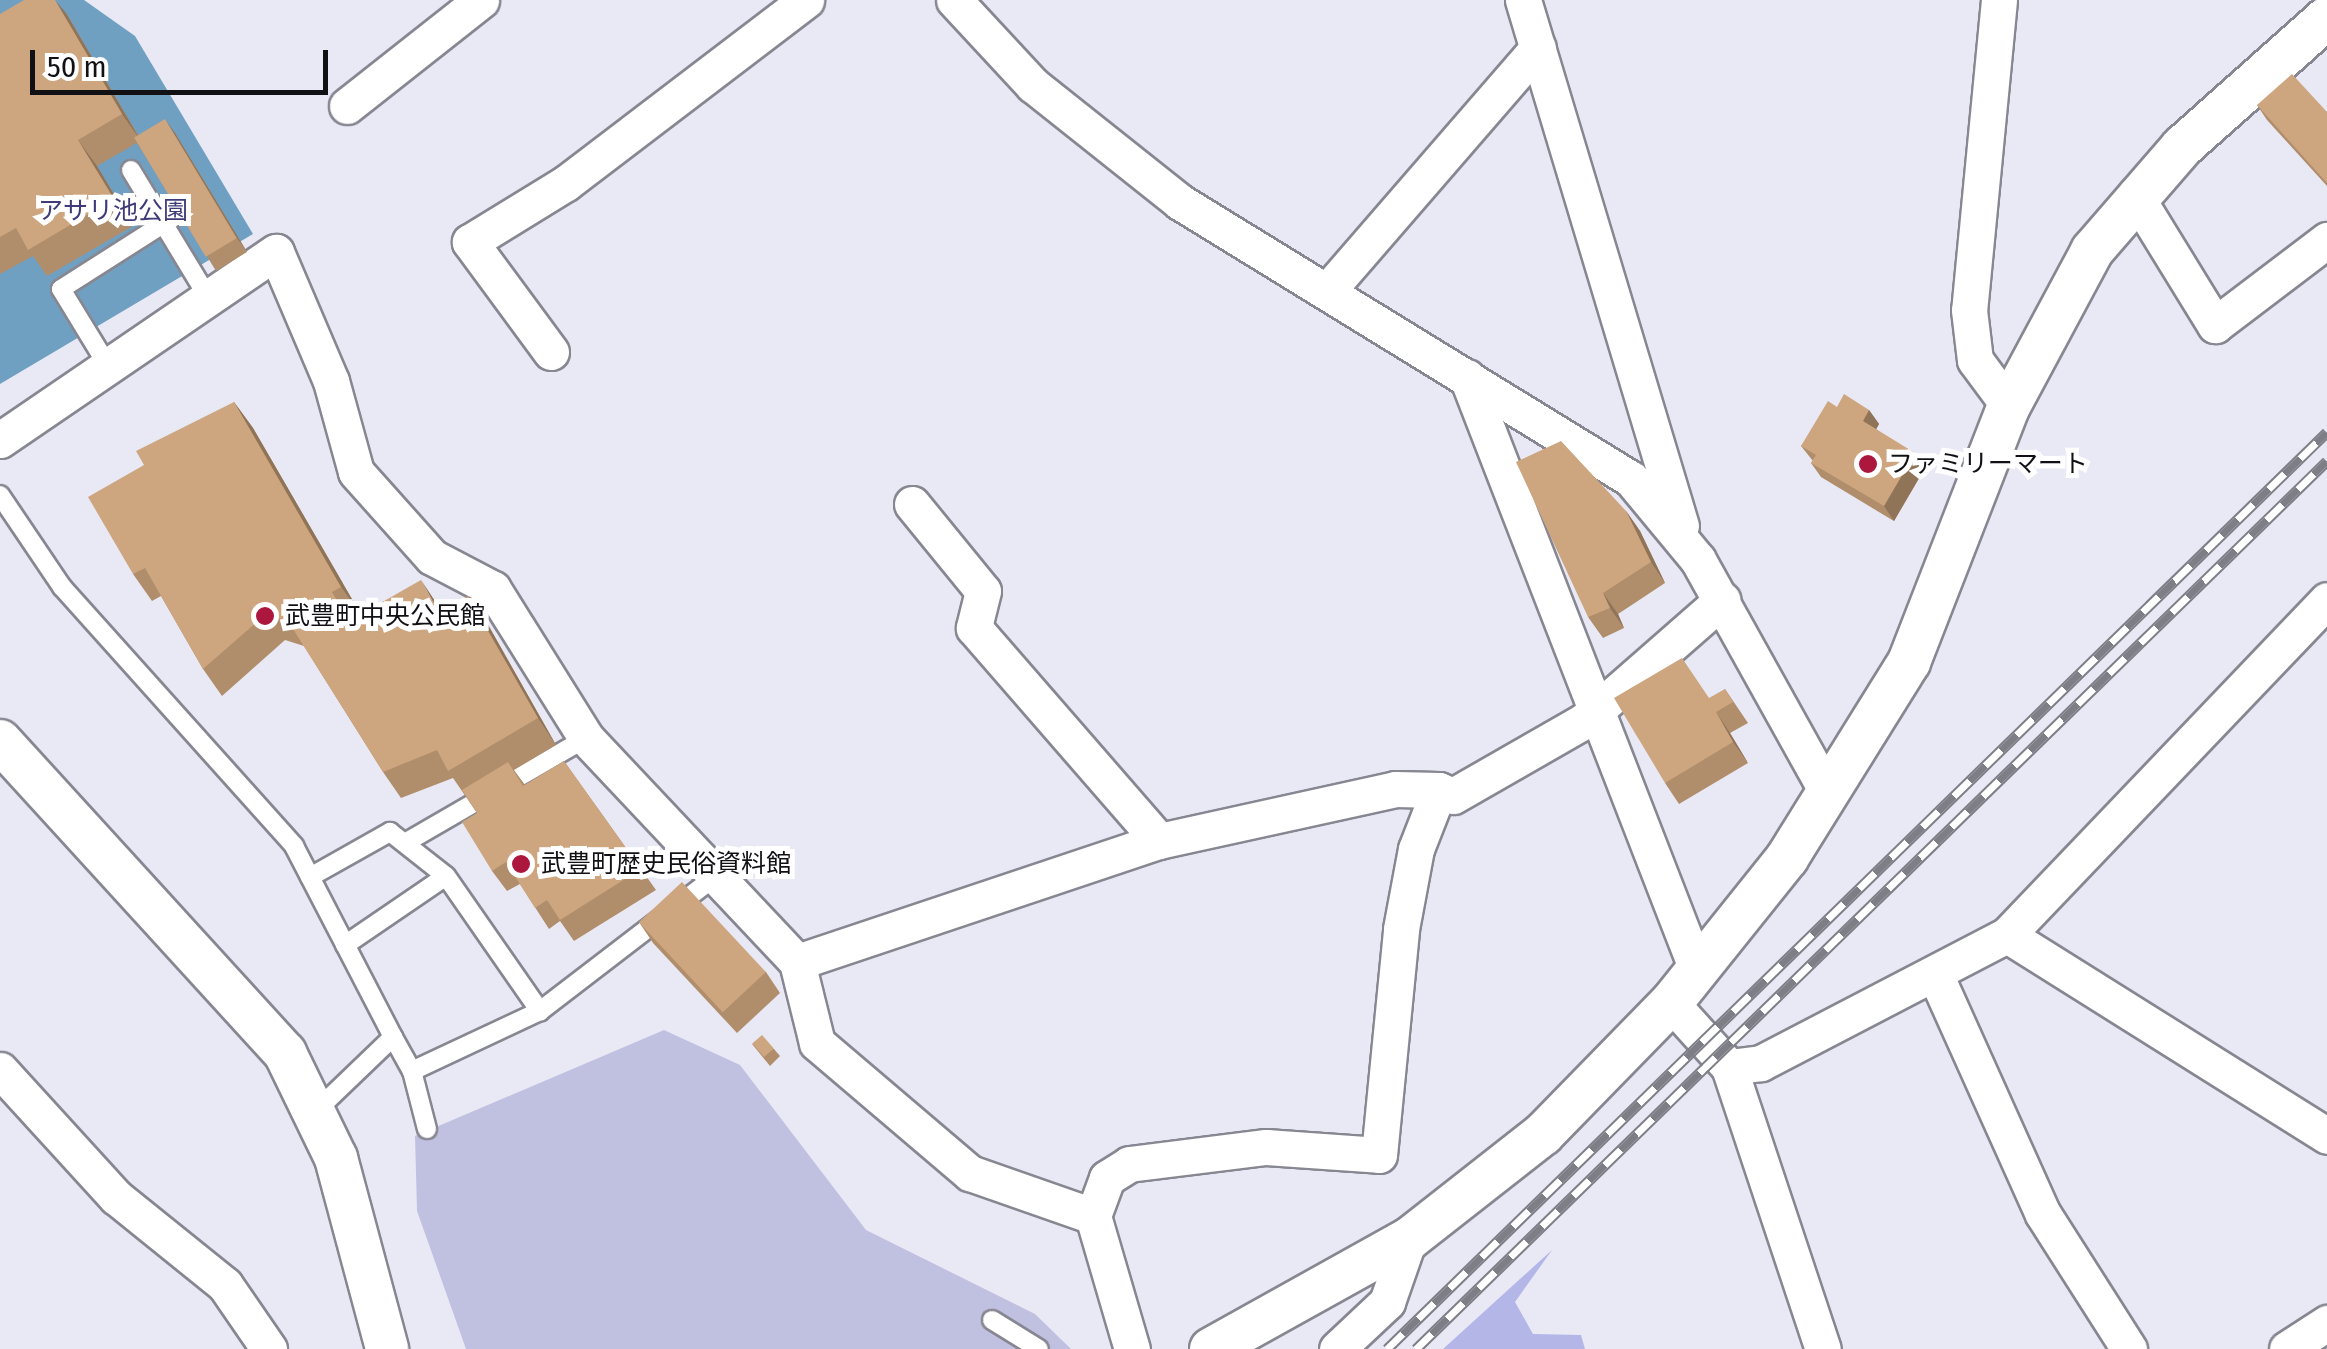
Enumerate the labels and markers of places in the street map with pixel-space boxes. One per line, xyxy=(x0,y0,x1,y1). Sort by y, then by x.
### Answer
place label: ファミリーマート xyxy=(1888,449,2088,479)
marker: ファミリーマート xyxy=(1857,453,1879,475)
place label: 武豊町中央公民館 xyxy=(285,601,485,631)
marker: 武豊町中央公民館 xyxy=(254,605,276,627)
place label: 武豊町歴史民俗資料館 xyxy=(541,849,791,879)
marker: 武豊町歴史民俗資料館 xyxy=(510,853,532,875)

